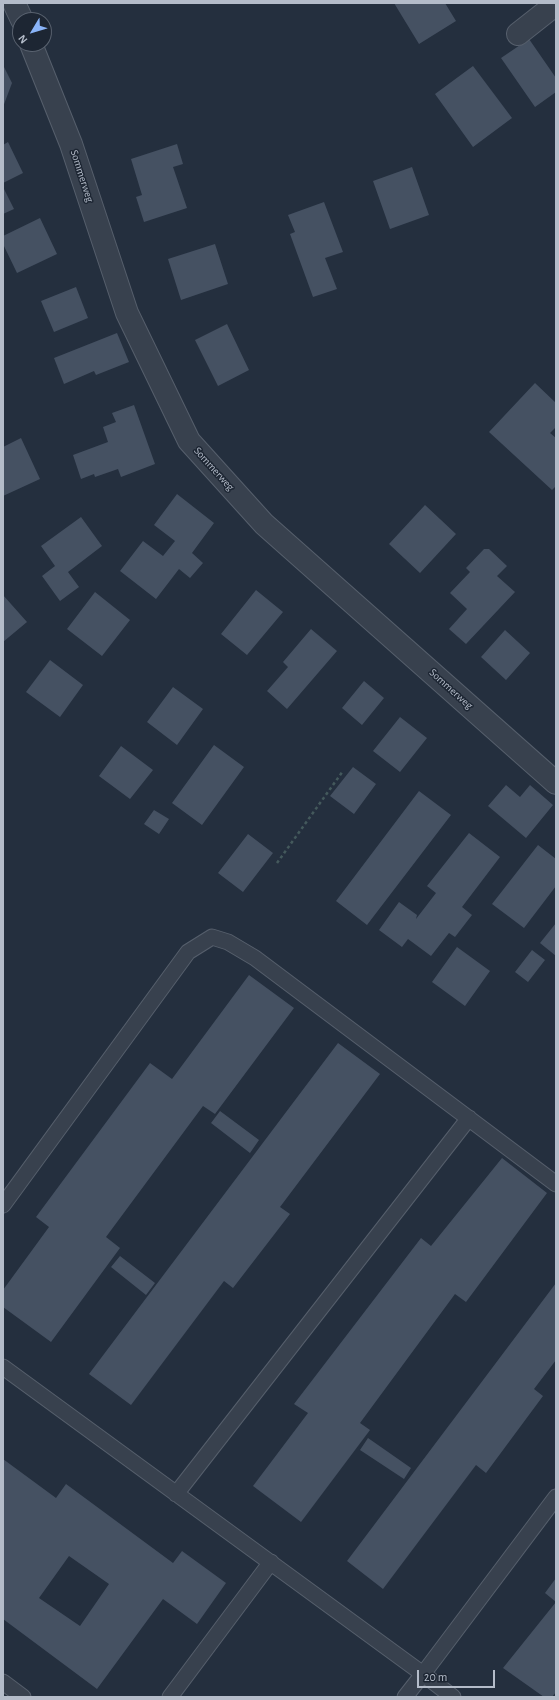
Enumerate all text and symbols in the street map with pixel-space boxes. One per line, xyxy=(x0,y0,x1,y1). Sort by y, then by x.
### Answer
north arrow xyxy=(12,12,52,52)
text: N xyxy=(16,33,30,45)
street label: Sommerweg xyxy=(67,148,97,204)
street label: Sommerweg xyxy=(191,444,237,494)
street label: Sommerweg xyxy=(426,666,476,712)
scale bar xyxy=(419,1662,497,1688)
text: 20 m xyxy=(424,1671,447,1683)

